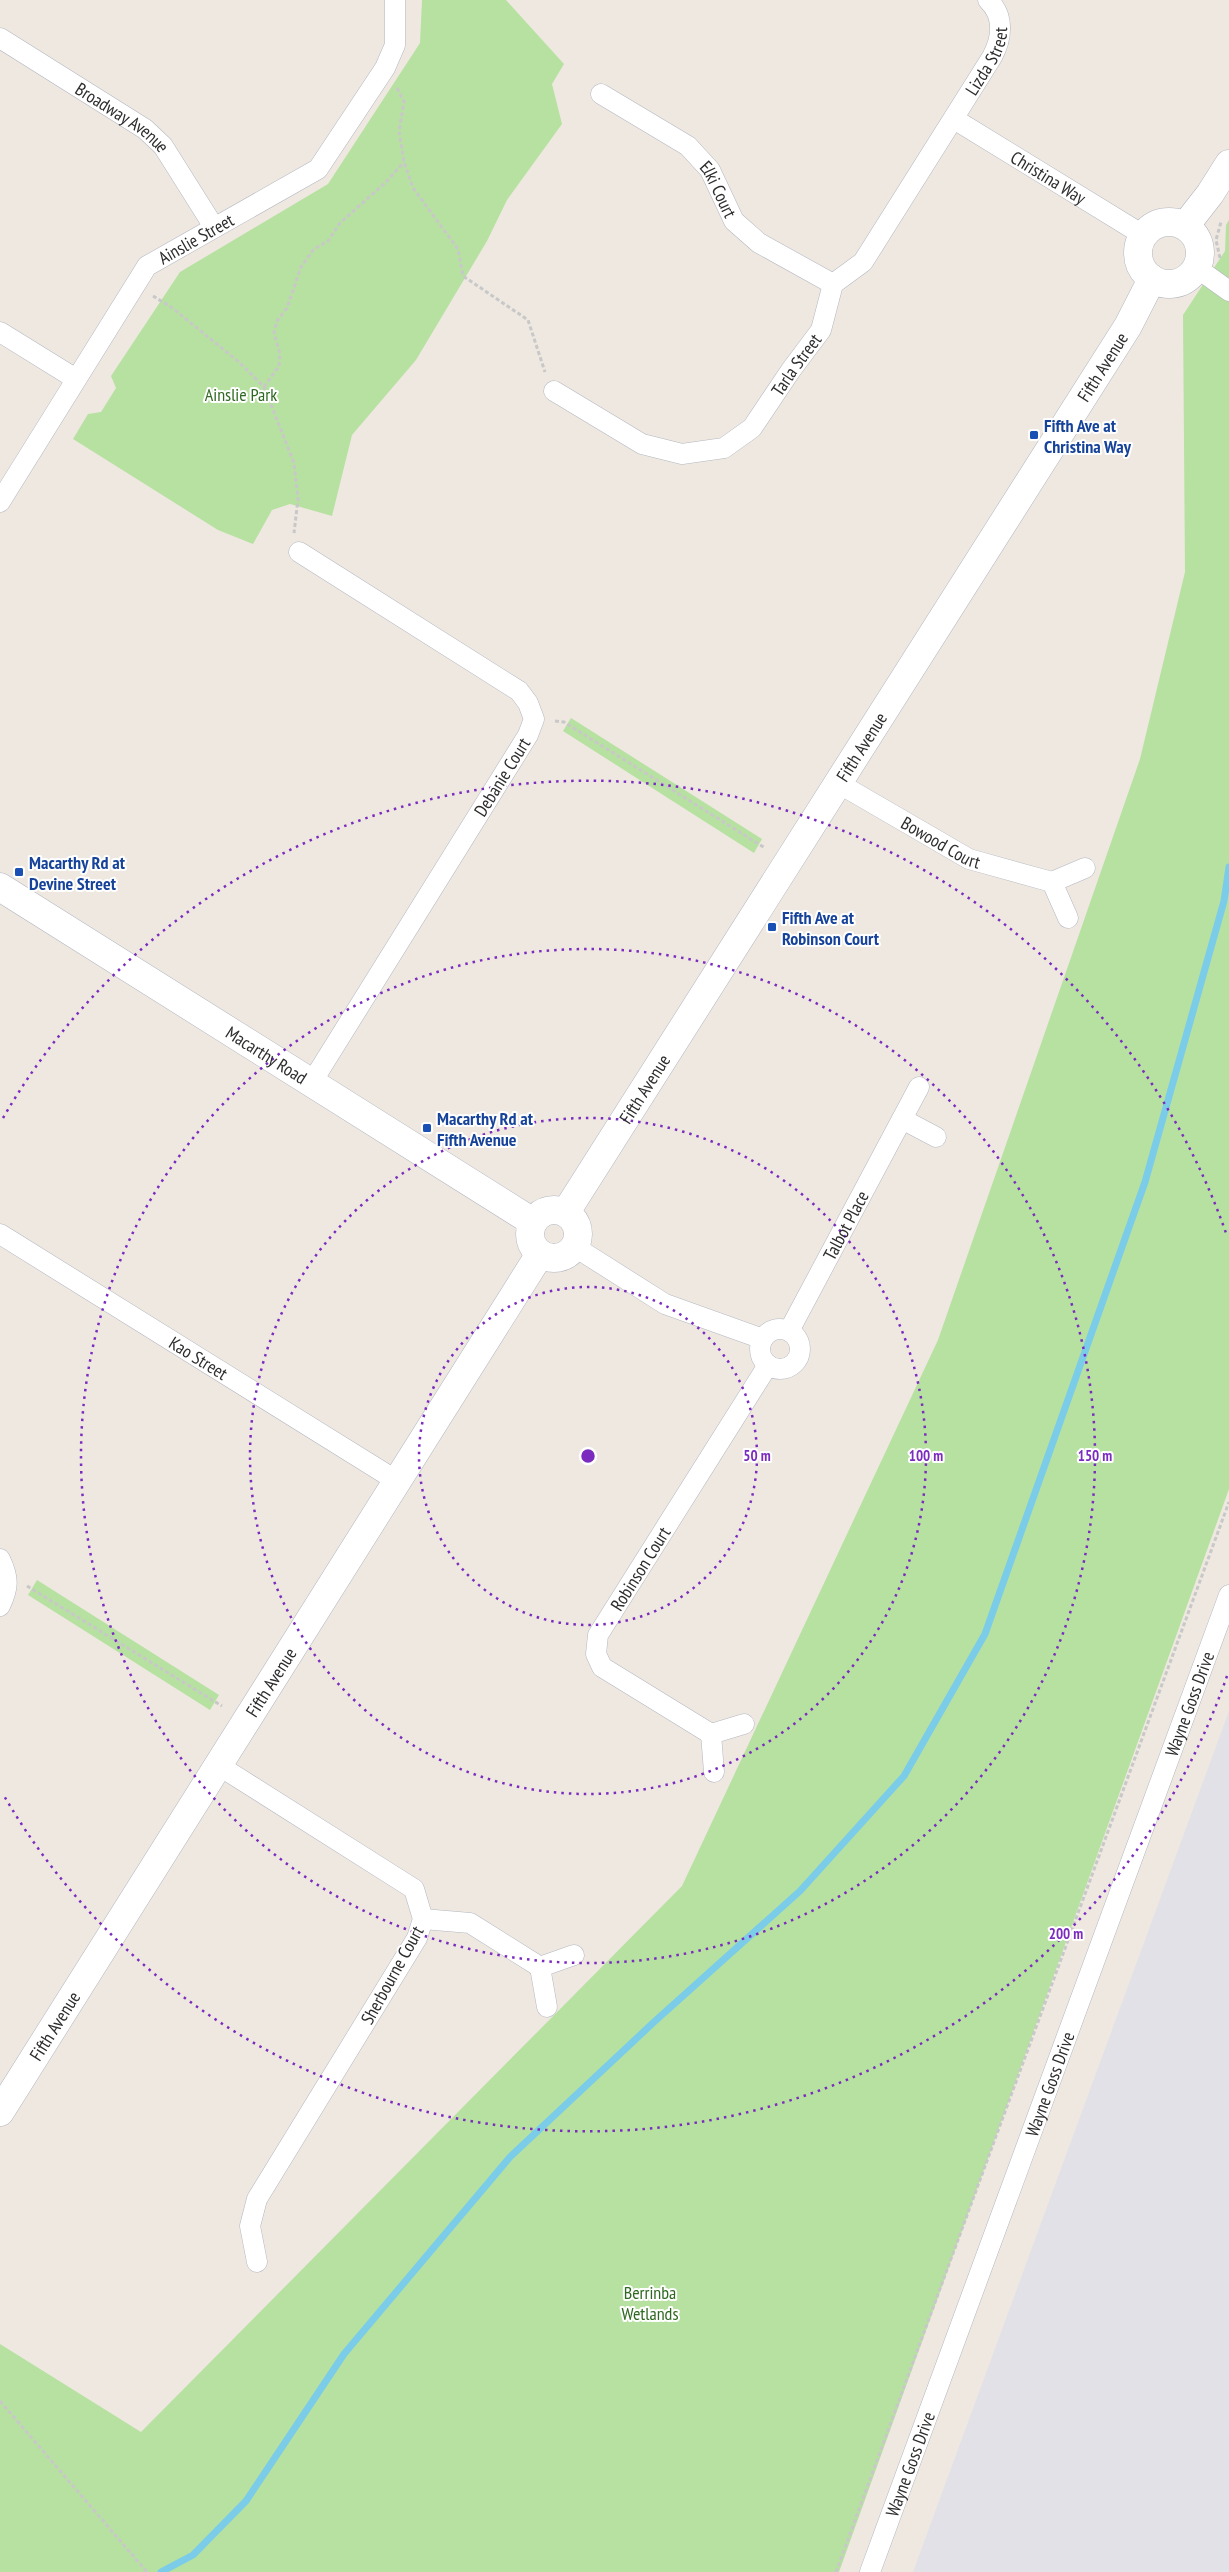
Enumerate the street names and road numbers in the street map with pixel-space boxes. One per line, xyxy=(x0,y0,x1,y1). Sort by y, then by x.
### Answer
street label: Lizda Street xyxy=(960,27,1012,99)
street label: Broadway Avenue xyxy=(71,77,175,156)
street label: Christina Way xyxy=(1007,145,1091,209)
street label: Elki Court xyxy=(695,156,742,221)
street label: Ainslie Street xyxy=(154,208,238,269)
street label: Fifth Avenue xyxy=(1072,328,1133,406)
street label: Tarla Street xyxy=(766,329,826,400)
street label: Fifth Avenue xyxy=(831,708,892,786)
street label: Debanie Court xyxy=(469,733,535,821)
street label: Bowood Court xyxy=(897,811,983,873)
street label: Macarthy Road xyxy=(222,1021,311,1089)
street label: Fifth Avenue xyxy=(614,1050,675,1128)
street label: Talbot Place xyxy=(818,1186,873,1264)
street label: Kao Street xyxy=(165,1331,232,1384)
street label: Robinson Court xyxy=(605,1522,675,1615)
street label: Fifth Avenue xyxy=(240,1643,301,1721)
street label: Wayne Goss Drive xyxy=(1159,1648,1219,1759)
street label: Sherbourne Court xyxy=(355,1922,429,2028)
street label: Fifth Avenue xyxy=(24,1987,85,2065)
street label: Wayne Goss Drive xyxy=(1020,2028,1079,2140)
street label: Wayne Goss Drive xyxy=(880,2408,939,2520)

